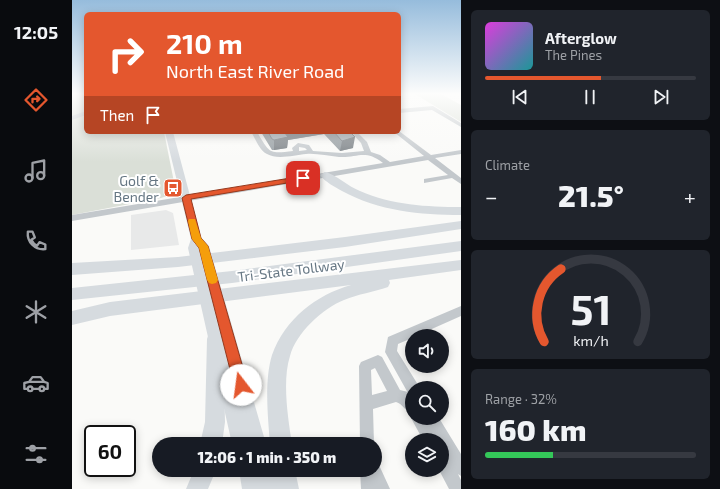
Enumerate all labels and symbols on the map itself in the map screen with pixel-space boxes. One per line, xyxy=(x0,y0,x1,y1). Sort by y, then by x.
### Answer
pin xyxy=(286,161,320,195)
place label: Golf & Bender xyxy=(114,172,159,205)
bus stop icon: Golf & Bender xyxy=(162,177,184,199)
street label: Tri-State Tollway xyxy=(237,255,346,285)
position arrow xyxy=(220,364,262,406)
speed limit sign: 60 xyxy=(84,425,136,477)

